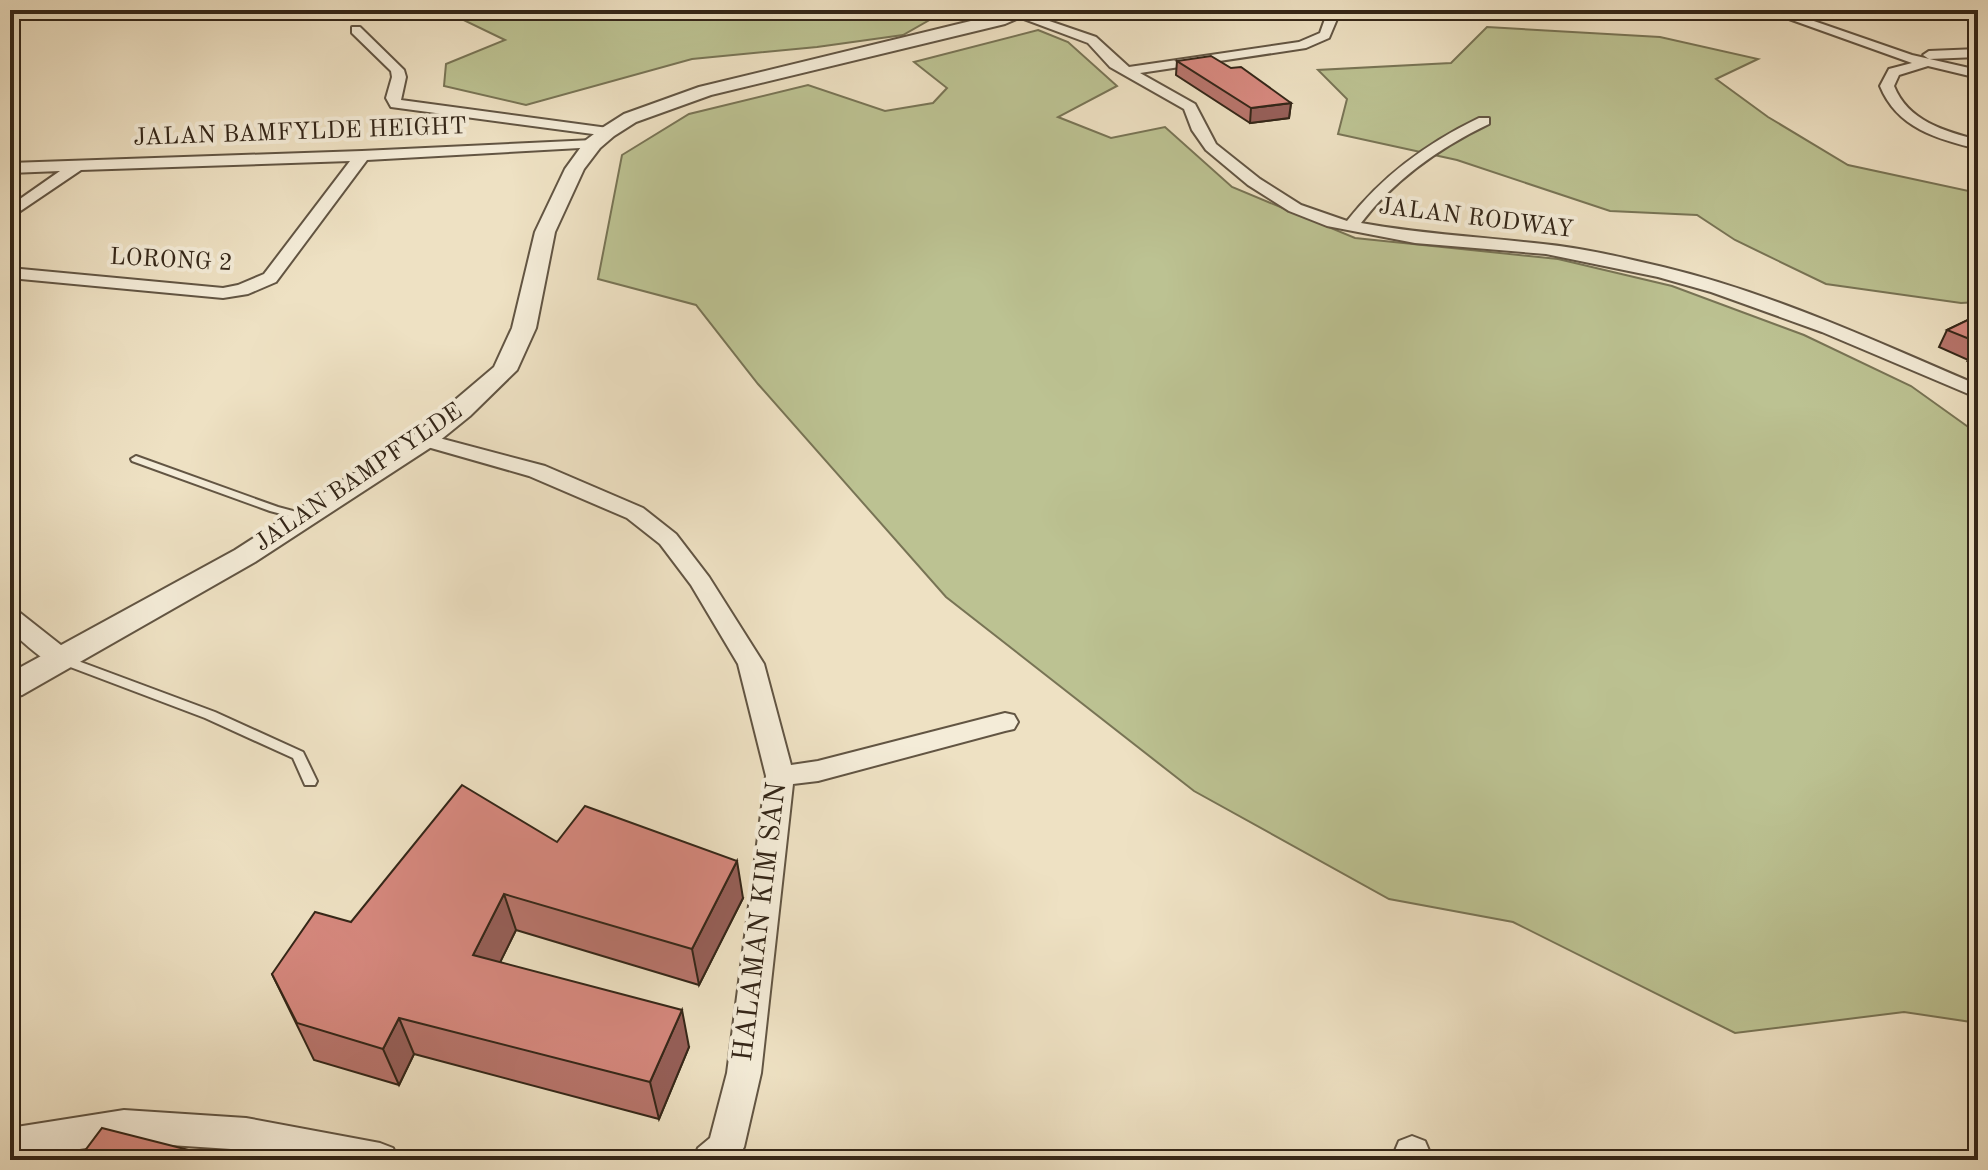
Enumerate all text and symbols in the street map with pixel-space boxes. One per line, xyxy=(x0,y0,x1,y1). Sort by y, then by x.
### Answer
street label: JALAN BAMFYLDE HEIGHT xyxy=(133,115,467,151)
street label: JALAN RODWAY xyxy=(1377,195,1575,243)
street label: LORONG 2 xyxy=(109,246,233,276)
street label: JALAN BAMPFYLDE xyxy=(251,400,467,556)
street label: HALAMAN KIM SAN xyxy=(730,781,792,1063)

